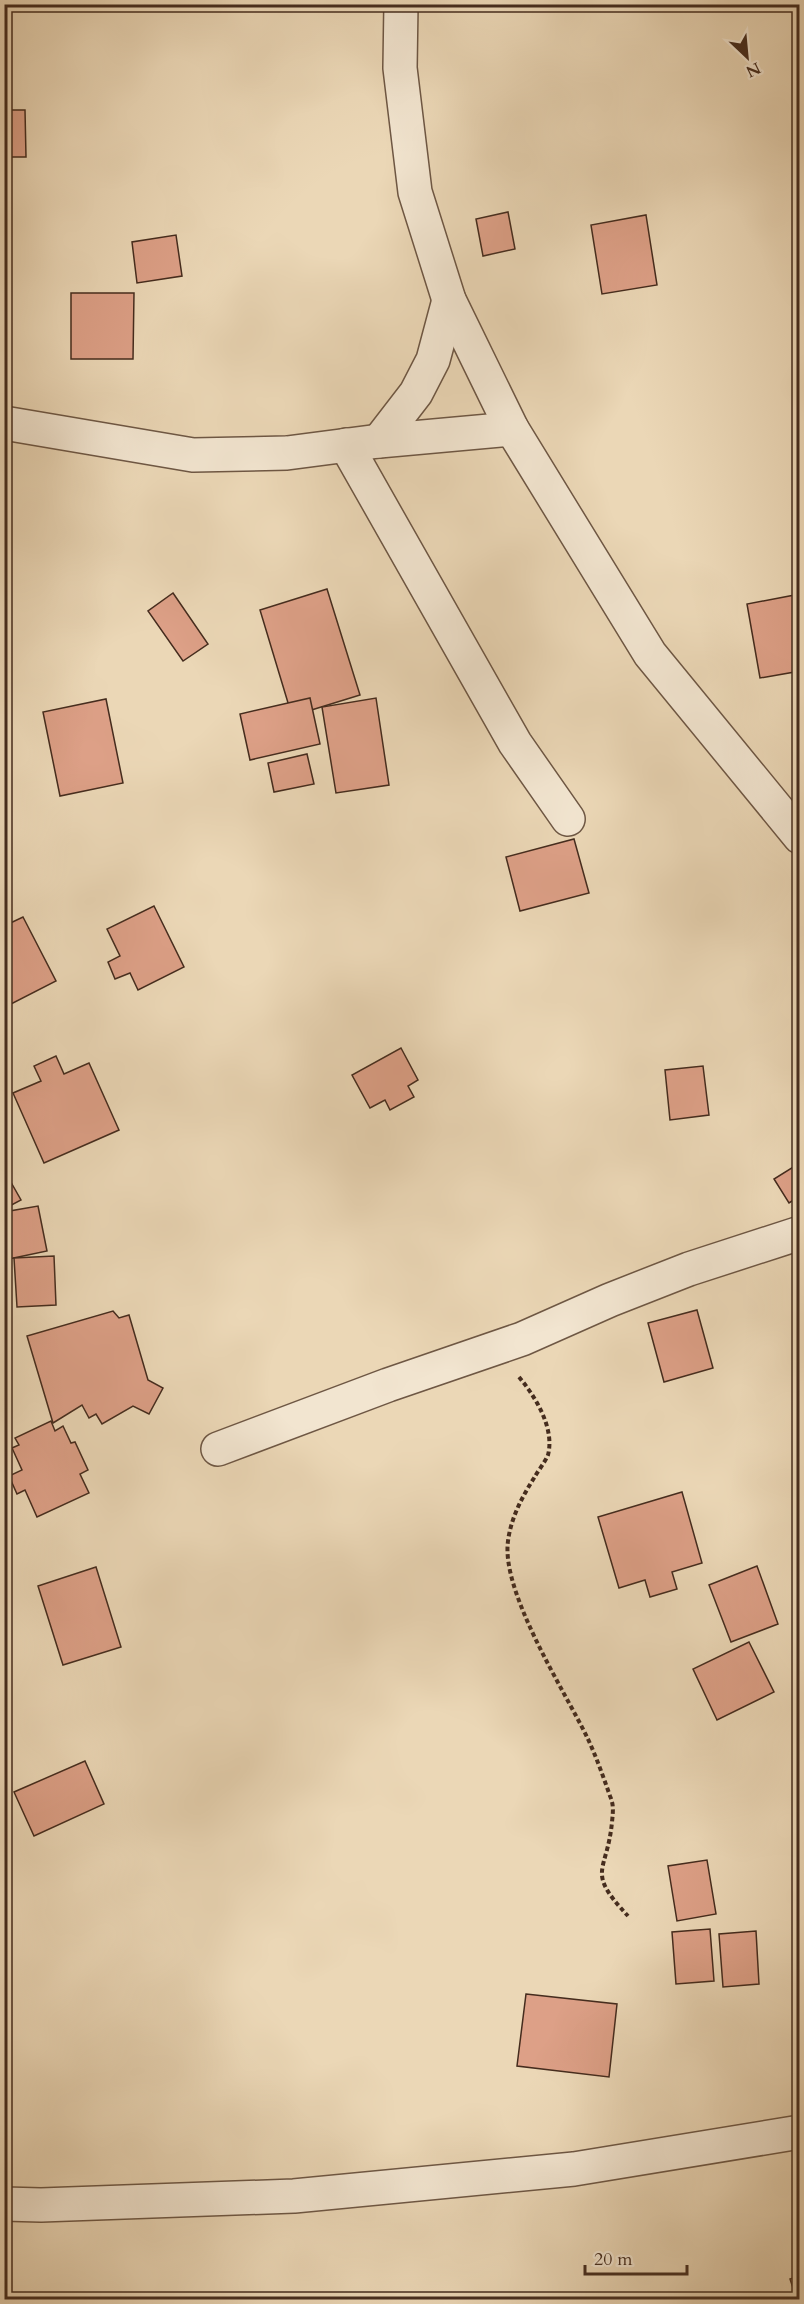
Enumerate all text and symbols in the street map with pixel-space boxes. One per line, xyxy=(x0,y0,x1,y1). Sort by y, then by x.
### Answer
north arrow xyxy=(717,27,777,87)
text: N xyxy=(742,57,764,83)
scale bar xyxy=(585,2238,687,2276)
text: 20 m xyxy=(594,2247,633,2272)

